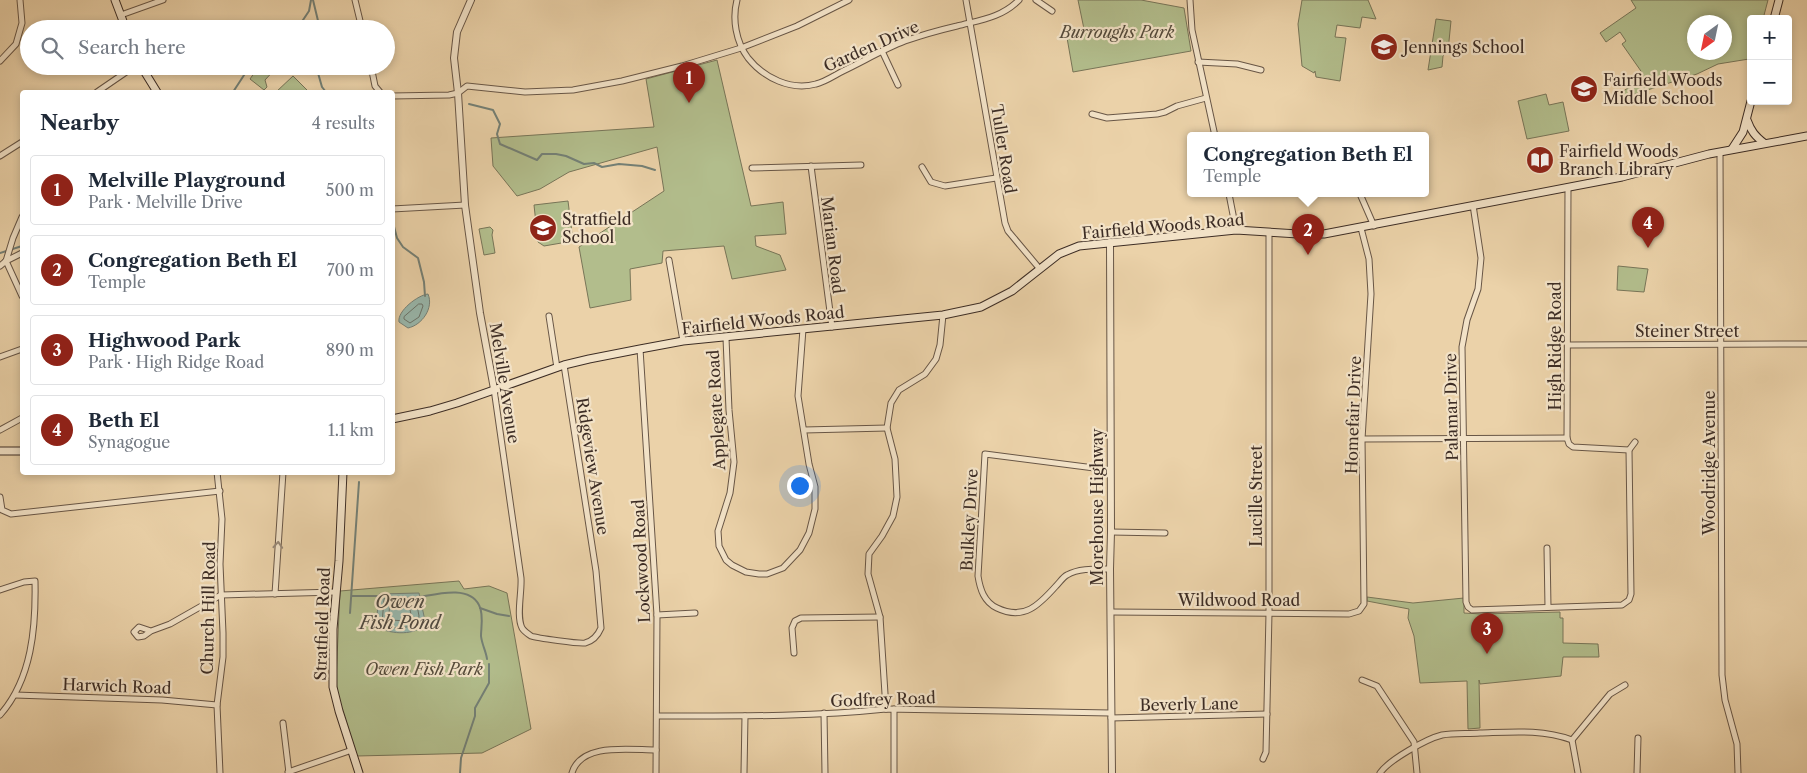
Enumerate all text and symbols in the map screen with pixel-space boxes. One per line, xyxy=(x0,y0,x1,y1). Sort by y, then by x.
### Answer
north arrow xyxy=(1687,15,1732,60)
map controls xyxy=(1747,15,1792,105)
button: + xyxy=(1747,15,1792,60)
street label: Garden Drive xyxy=(820,16,922,76)
search box xyxy=(20,20,395,75)
park label: Burroughs Park xyxy=(1058,22,1175,42)
school or university icon: Jennings School xyxy=(1369,32,1399,62)
icon: search xyxy=(38,34,66,62)
text: Search here xyxy=(78,36,186,59)
place label: Jennings School xyxy=(1400,37,1525,57)
button: − xyxy=(1747,60,1792,105)
pin: 1 xyxy=(673,62,705,103)
place label: Fairfield Woods Middle School xyxy=(1603,70,1723,108)
school or university icon: Fairfield Woods Middle School xyxy=(1569,74,1599,104)
street label: Tuller Road xyxy=(987,103,1021,195)
text: Nearby xyxy=(40,110,119,135)
text: 4 results xyxy=(312,113,375,133)
popup xyxy=(1187,132,1429,197)
place label: Fairfield Woods Branch Library xyxy=(1559,141,1679,179)
text: Congregation Beth El xyxy=(1203,143,1413,166)
library icon: Fairfield Woods Branch Library xyxy=(1525,145,1555,175)
text: Temple xyxy=(1203,166,1261,186)
text: Melville Playground xyxy=(88,169,286,192)
text: 1 xyxy=(53,180,61,200)
text: 500 m xyxy=(326,180,374,200)
text: Park · Melville Drive xyxy=(88,192,243,212)
street label: Marian Road xyxy=(817,195,849,295)
pin: 4 xyxy=(1632,207,1664,248)
place label: Stratfield School xyxy=(562,209,632,247)
street label: Fairfield Woods Road xyxy=(1081,209,1246,243)
school or university icon: Stratfield School xyxy=(528,213,558,243)
pin: 2 xyxy=(1292,214,1324,255)
text: Congregation Beth El xyxy=(88,249,297,272)
text: 2 xyxy=(52,260,62,280)
text: 700 m xyxy=(327,260,374,280)
text: Temple xyxy=(88,272,146,292)
street label: High Ridge Road xyxy=(1545,281,1565,410)
street label: Fairfield Woods Road xyxy=(681,301,846,338)
street label: Melville Avenue xyxy=(486,321,524,445)
street label: Steiner Street xyxy=(1635,321,1739,341)
text: Highwood Park xyxy=(88,329,240,352)
text: 3 xyxy=(52,340,62,360)
text: 890 m xyxy=(326,340,374,360)
street label: Applegate Road xyxy=(703,349,729,472)
text: Park · High Ridge Road xyxy=(88,352,264,372)
street label: Palamar Drive xyxy=(1440,353,1462,461)
street label: Homefair Drive xyxy=(1341,356,1365,474)
street label: Woodridge Avenue xyxy=(1699,391,1719,536)
street label: Ridgeview Avenue xyxy=(572,396,614,536)
text: Beth El xyxy=(88,409,159,432)
text: 4 xyxy=(52,420,62,440)
text: 1.1 km xyxy=(328,420,374,440)
street label: Morehouse Highway xyxy=(1087,427,1107,586)
text: Synagogue xyxy=(88,432,170,452)
street label: Lucille Street xyxy=(1246,445,1266,547)
street label: Bulkley Drive xyxy=(956,468,982,572)
your location xyxy=(787,473,813,499)
street label: Lockwood Road xyxy=(628,499,654,623)
street label: Church Hill Road xyxy=(197,541,219,675)
one-way arrow xyxy=(272,541,283,549)
street label: Stratfield Road xyxy=(310,567,334,681)
street label: Wildwood Road xyxy=(1177,590,1301,610)
water label: Owen Fish Pond xyxy=(358,591,443,634)
pin: 3 xyxy=(1471,613,1503,654)
park label: Owen Fish Park xyxy=(365,659,484,679)
street label: Harwich Road xyxy=(62,674,172,698)
street label: Godfrey Road xyxy=(830,687,936,711)
street label: Beverly Lane xyxy=(1139,693,1239,715)

